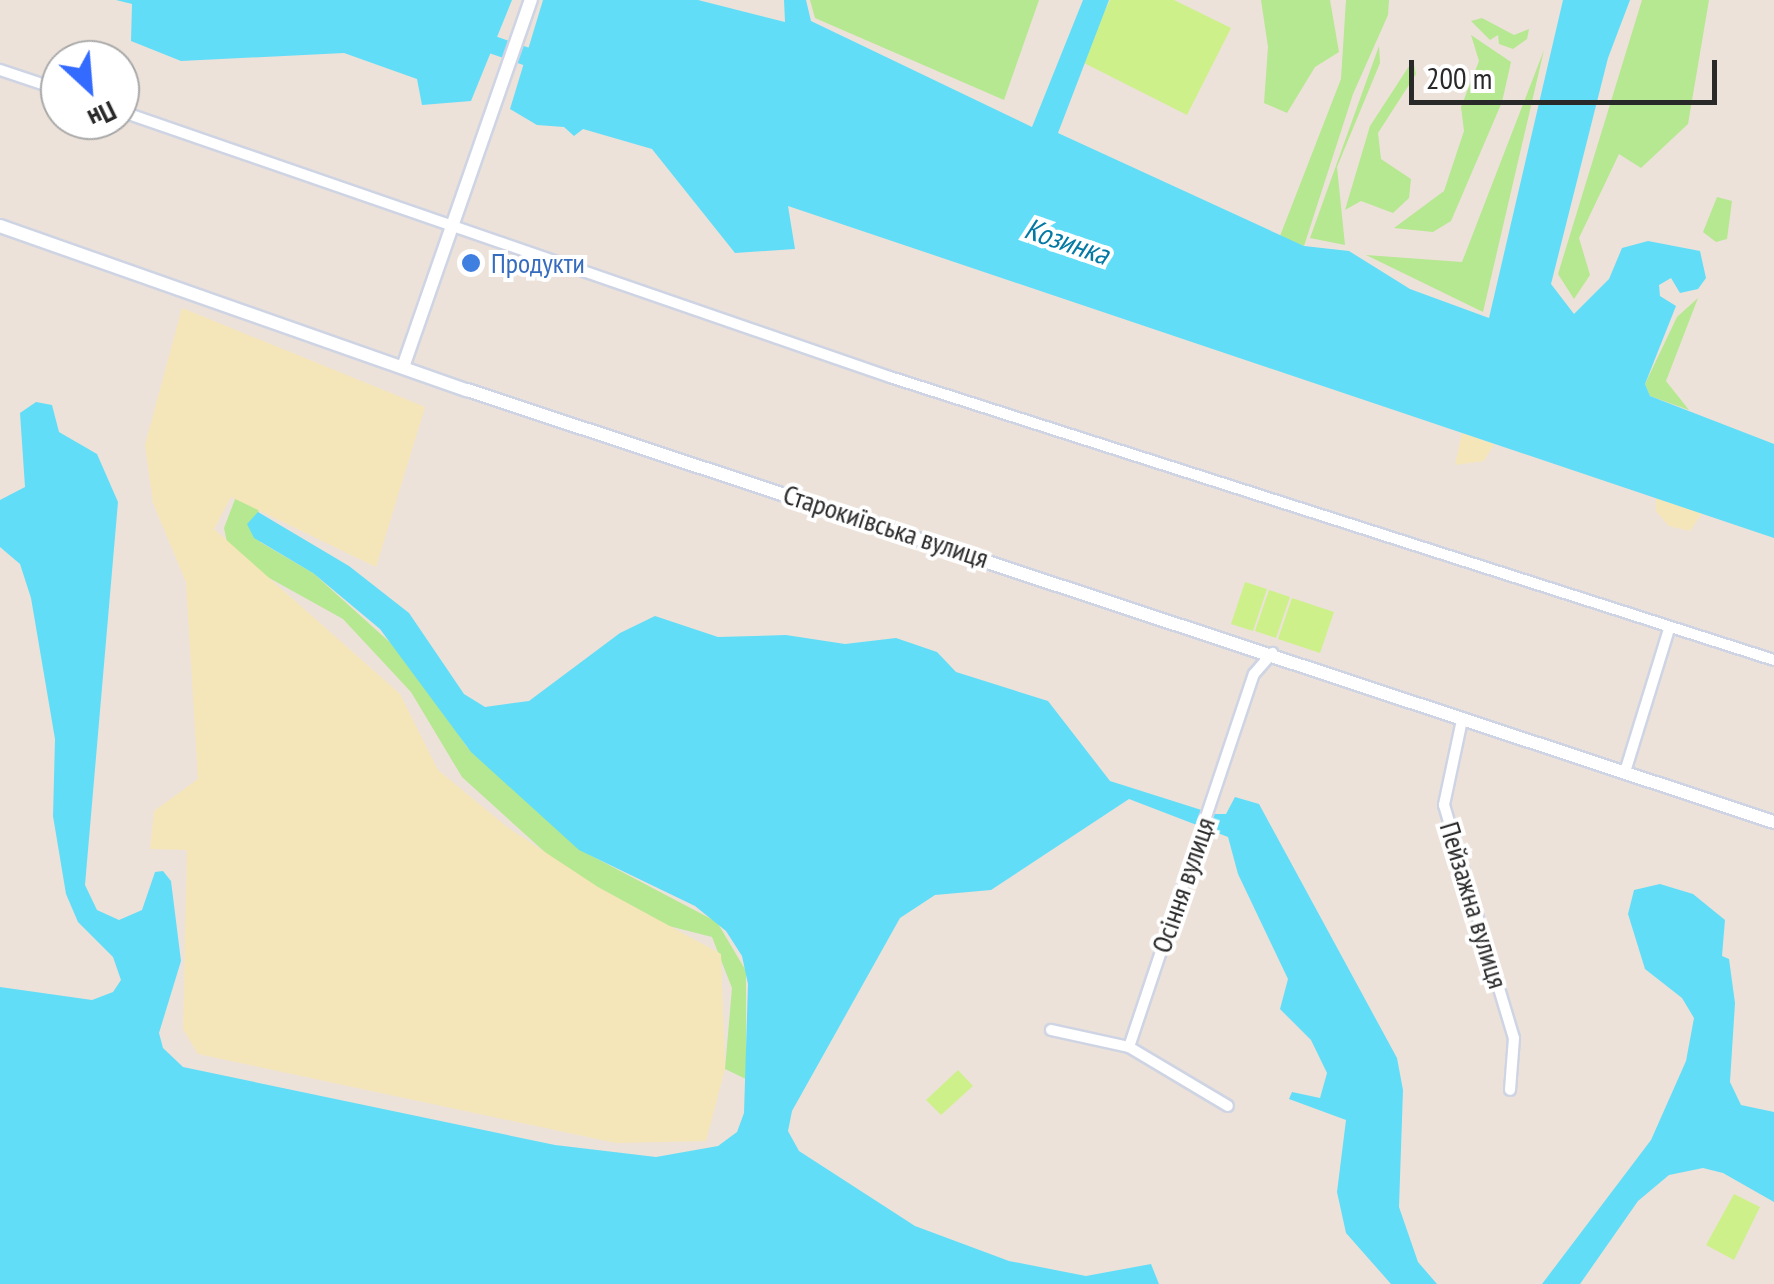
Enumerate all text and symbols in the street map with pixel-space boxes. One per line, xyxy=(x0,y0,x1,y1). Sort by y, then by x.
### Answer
north arrow xyxy=(40,40,140,140)
scale bar xyxy=(1414,40,1722,102)
text: 200 m xyxy=(1426,58,1492,97)
text: Пн xyxy=(82,93,123,138)
water label: Козинка xyxy=(1020,210,1114,272)
place label: Продукти xyxy=(491,246,585,280)
marker: Продукти xyxy=(460,252,482,274)
street label: Старокиївська вулиця xyxy=(779,477,993,575)
street label: Осіння вулиця xyxy=(1144,813,1222,957)
street label: Пейзажна вулиця xyxy=(1433,818,1515,992)

